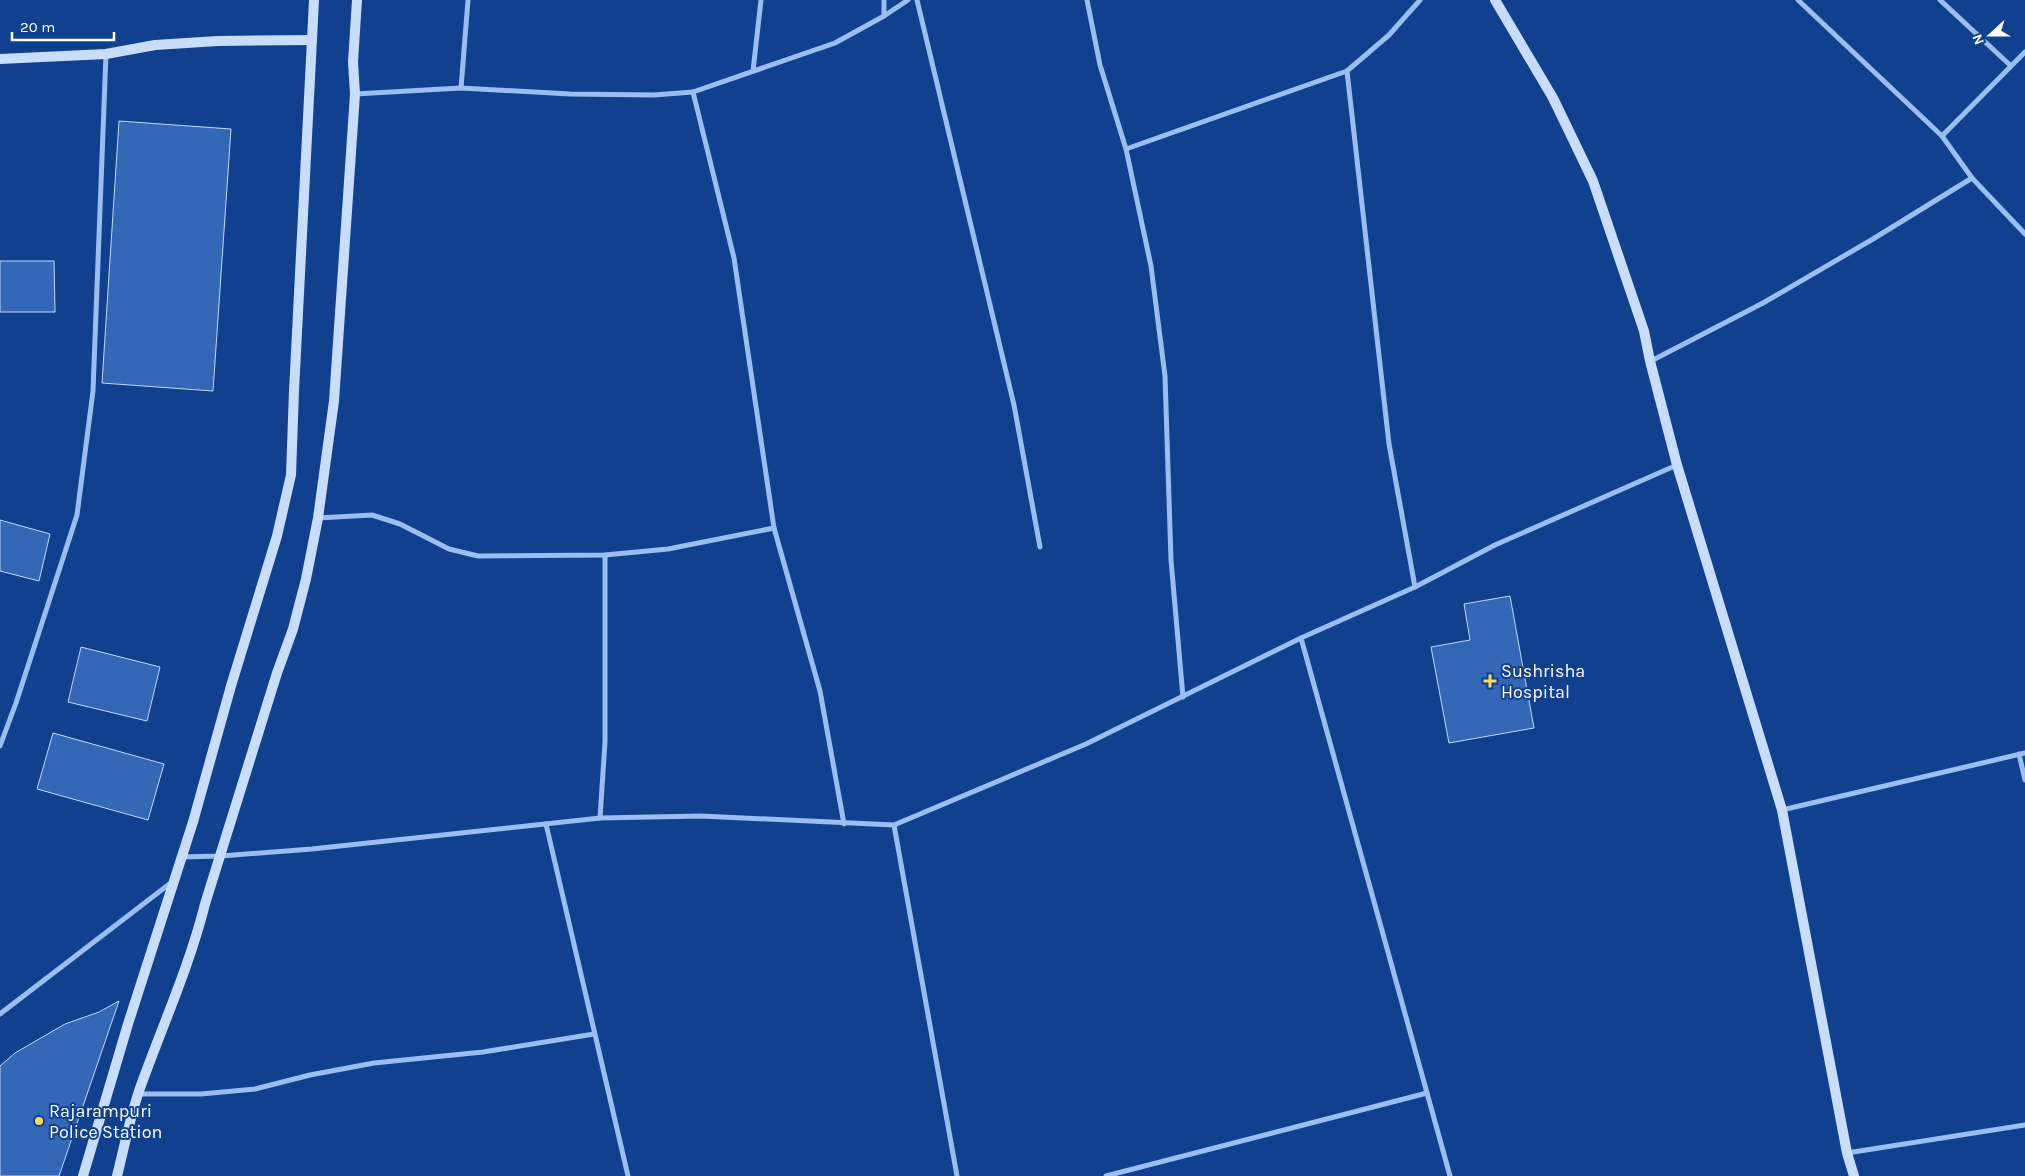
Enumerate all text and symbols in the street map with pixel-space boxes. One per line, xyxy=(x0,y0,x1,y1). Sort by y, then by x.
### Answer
scale bar xyxy=(12,10,115,42)
north arrow xyxy=(1965,10,2015,60)
text: 20 m xyxy=(20,18,55,36)
text: N xyxy=(1969,32,1988,47)
place label: Sushrisha Hospital xyxy=(1501,660,1585,703)
marker: Sushrisha Hospital xyxy=(1483,674,1497,688)
place label: Rajarampuri Police Station xyxy=(49,1100,162,1143)
marker: Rajarampuri Police Station xyxy=(33,1115,45,1127)

